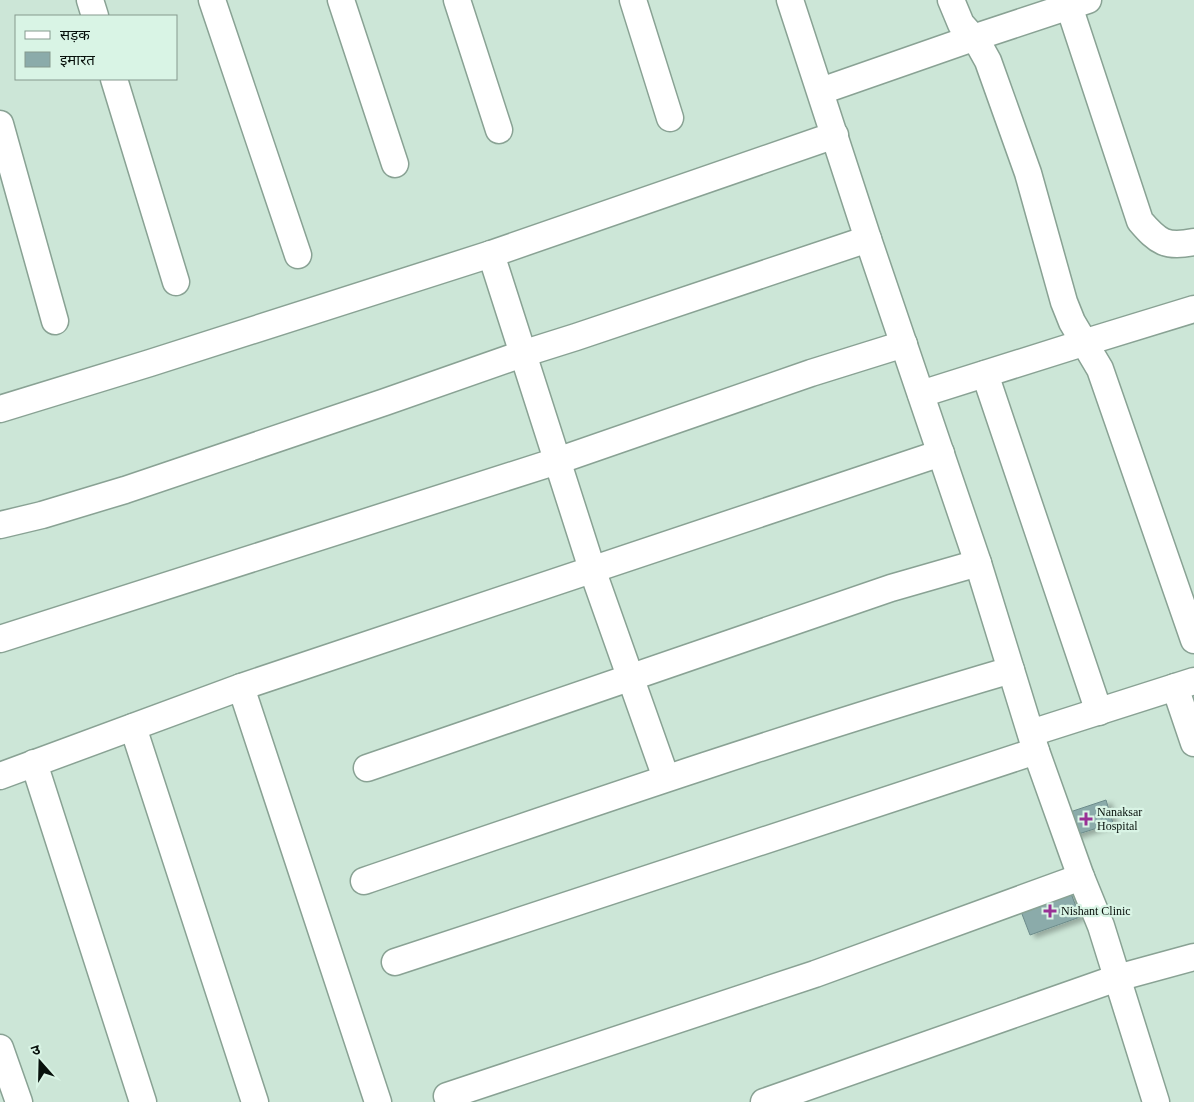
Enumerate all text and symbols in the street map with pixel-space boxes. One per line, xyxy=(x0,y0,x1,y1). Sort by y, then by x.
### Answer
legend xyxy=(15,15,178,80)
text: सड़क xyxy=(60,27,90,43)
text: इमारत xyxy=(60,52,95,68)
place label: Nanaksar Hospital xyxy=(1097,805,1142,833)
marker: Nanaksar Hospital xyxy=(1079,812,1093,826)
marker: Nishant Clinic xyxy=(1043,904,1057,918)
place label: Nishant Clinic xyxy=(1061,904,1131,918)
north arrow xyxy=(15,1037,65,1087)
text: उ xyxy=(29,1042,43,1059)

